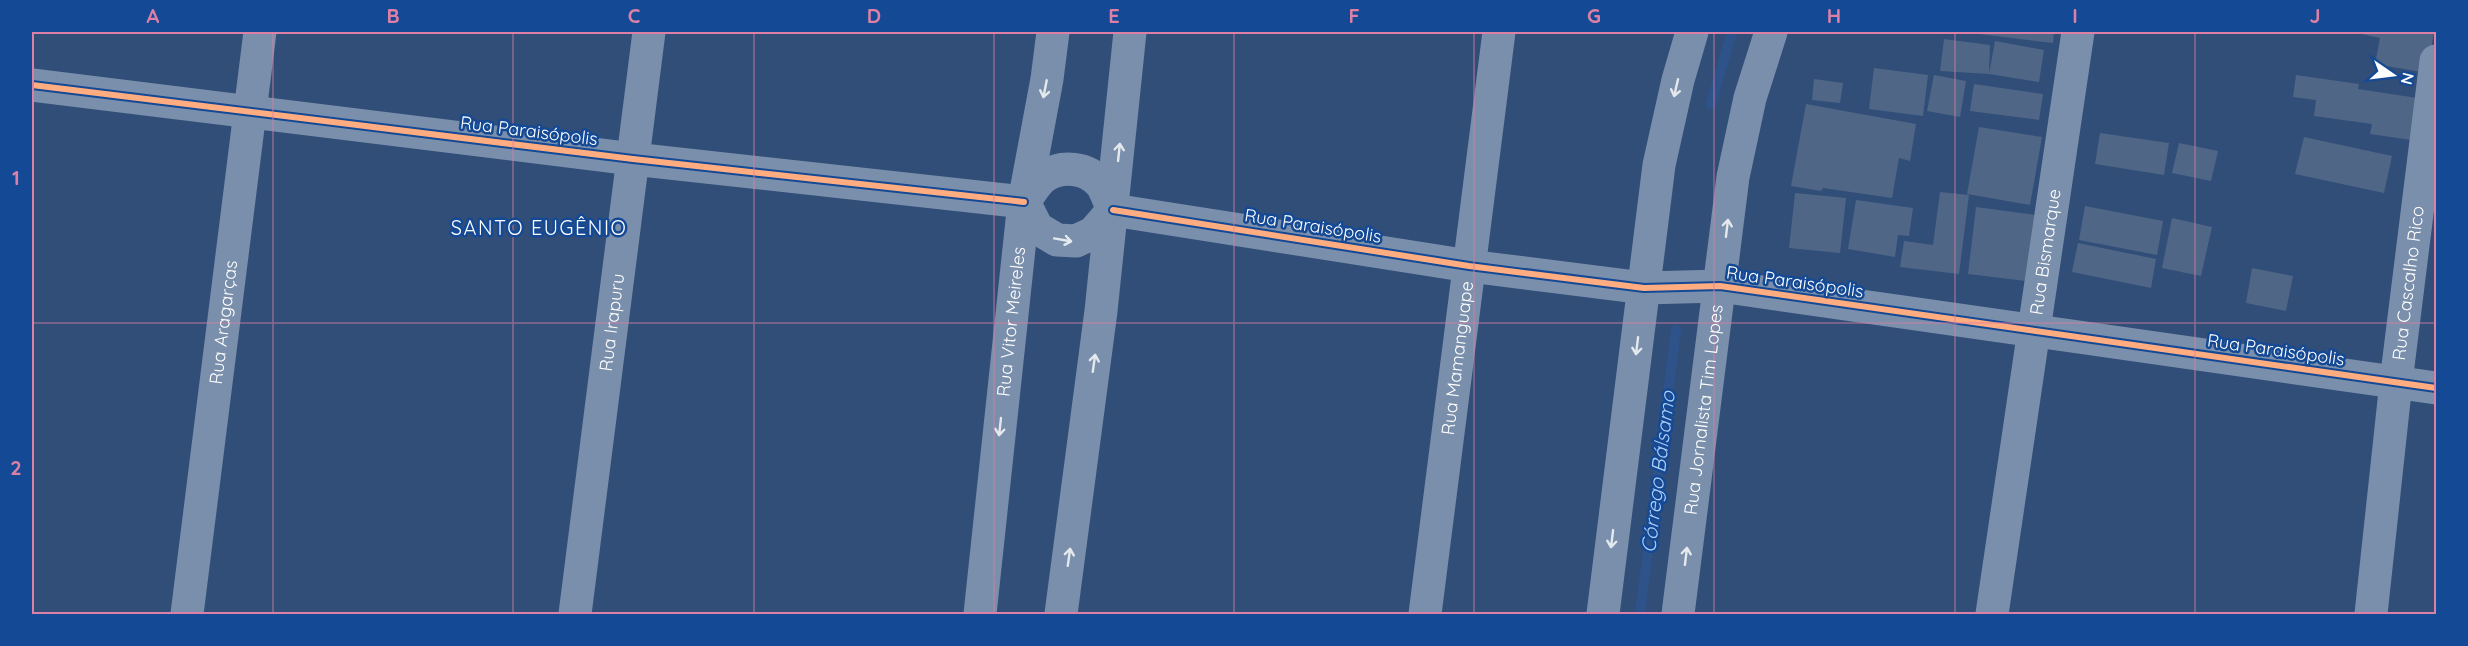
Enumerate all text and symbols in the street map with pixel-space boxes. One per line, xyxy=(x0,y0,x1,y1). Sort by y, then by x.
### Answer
text: A xyxy=(147,3,160,28)
text: B xyxy=(386,3,400,28)
text: C xyxy=(628,3,641,28)
text: D xyxy=(867,3,881,28)
text: E xyxy=(1108,3,1120,28)
text: F xyxy=(1348,3,1360,28)
text: G xyxy=(1587,3,1601,28)
text: H xyxy=(1827,3,1841,28)
text: I xyxy=(2072,3,2078,28)
text: J xyxy=(2309,3,2321,28)
north arrow xyxy=(2363,45,2423,105)
text: N xyxy=(2396,71,2419,87)
one-way arrow xyxy=(1670,77,1681,97)
one-way arrow xyxy=(1039,79,1050,99)
street label: Rua Paraisópolis xyxy=(459,111,599,150)
one-way arrow xyxy=(1114,143,1125,163)
text: 1 xyxy=(12,165,20,190)
street label: Rua Bismarque xyxy=(2024,187,2066,316)
street label: Rua Paraisópolis xyxy=(1243,203,1383,248)
street label: Rua Cascalho Rico xyxy=(2387,204,2429,362)
district label: SANTO EUGÊNIO xyxy=(451,215,627,240)
one-way arrow xyxy=(1722,219,1733,239)
one-way arrow xyxy=(1053,234,1072,245)
street label: Rua Vitor Meireles xyxy=(991,245,1030,398)
street label: Rua Aragarças xyxy=(204,259,242,386)
street label: Rua Paraisópolis xyxy=(1725,260,1865,303)
street label: Rua Irapuru xyxy=(594,272,629,373)
street label: Rua Mamanguape xyxy=(1436,280,1478,436)
street label: Rua Jornalista Tim Lopes xyxy=(1679,303,1728,516)
street label: Rua Paraisópolis xyxy=(2206,328,2346,371)
one-way arrow xyxy=(1631,336,1642,355)
one-way arrow xyxy=(1089,354,1100,374)
water label: Córrego Bálsamo xyxy=(1635,389,1680,554)
one-way arrow xyxy=(994,417,1005,437)
text: 2 xyxy=(10,455,22,480)
one-way arrow xyxy=(1606,529,1617,549)
one-way arrow xyxy=(1063,547,1074,567)
one-way arrow xyxy=(1680,547,1691,567)

